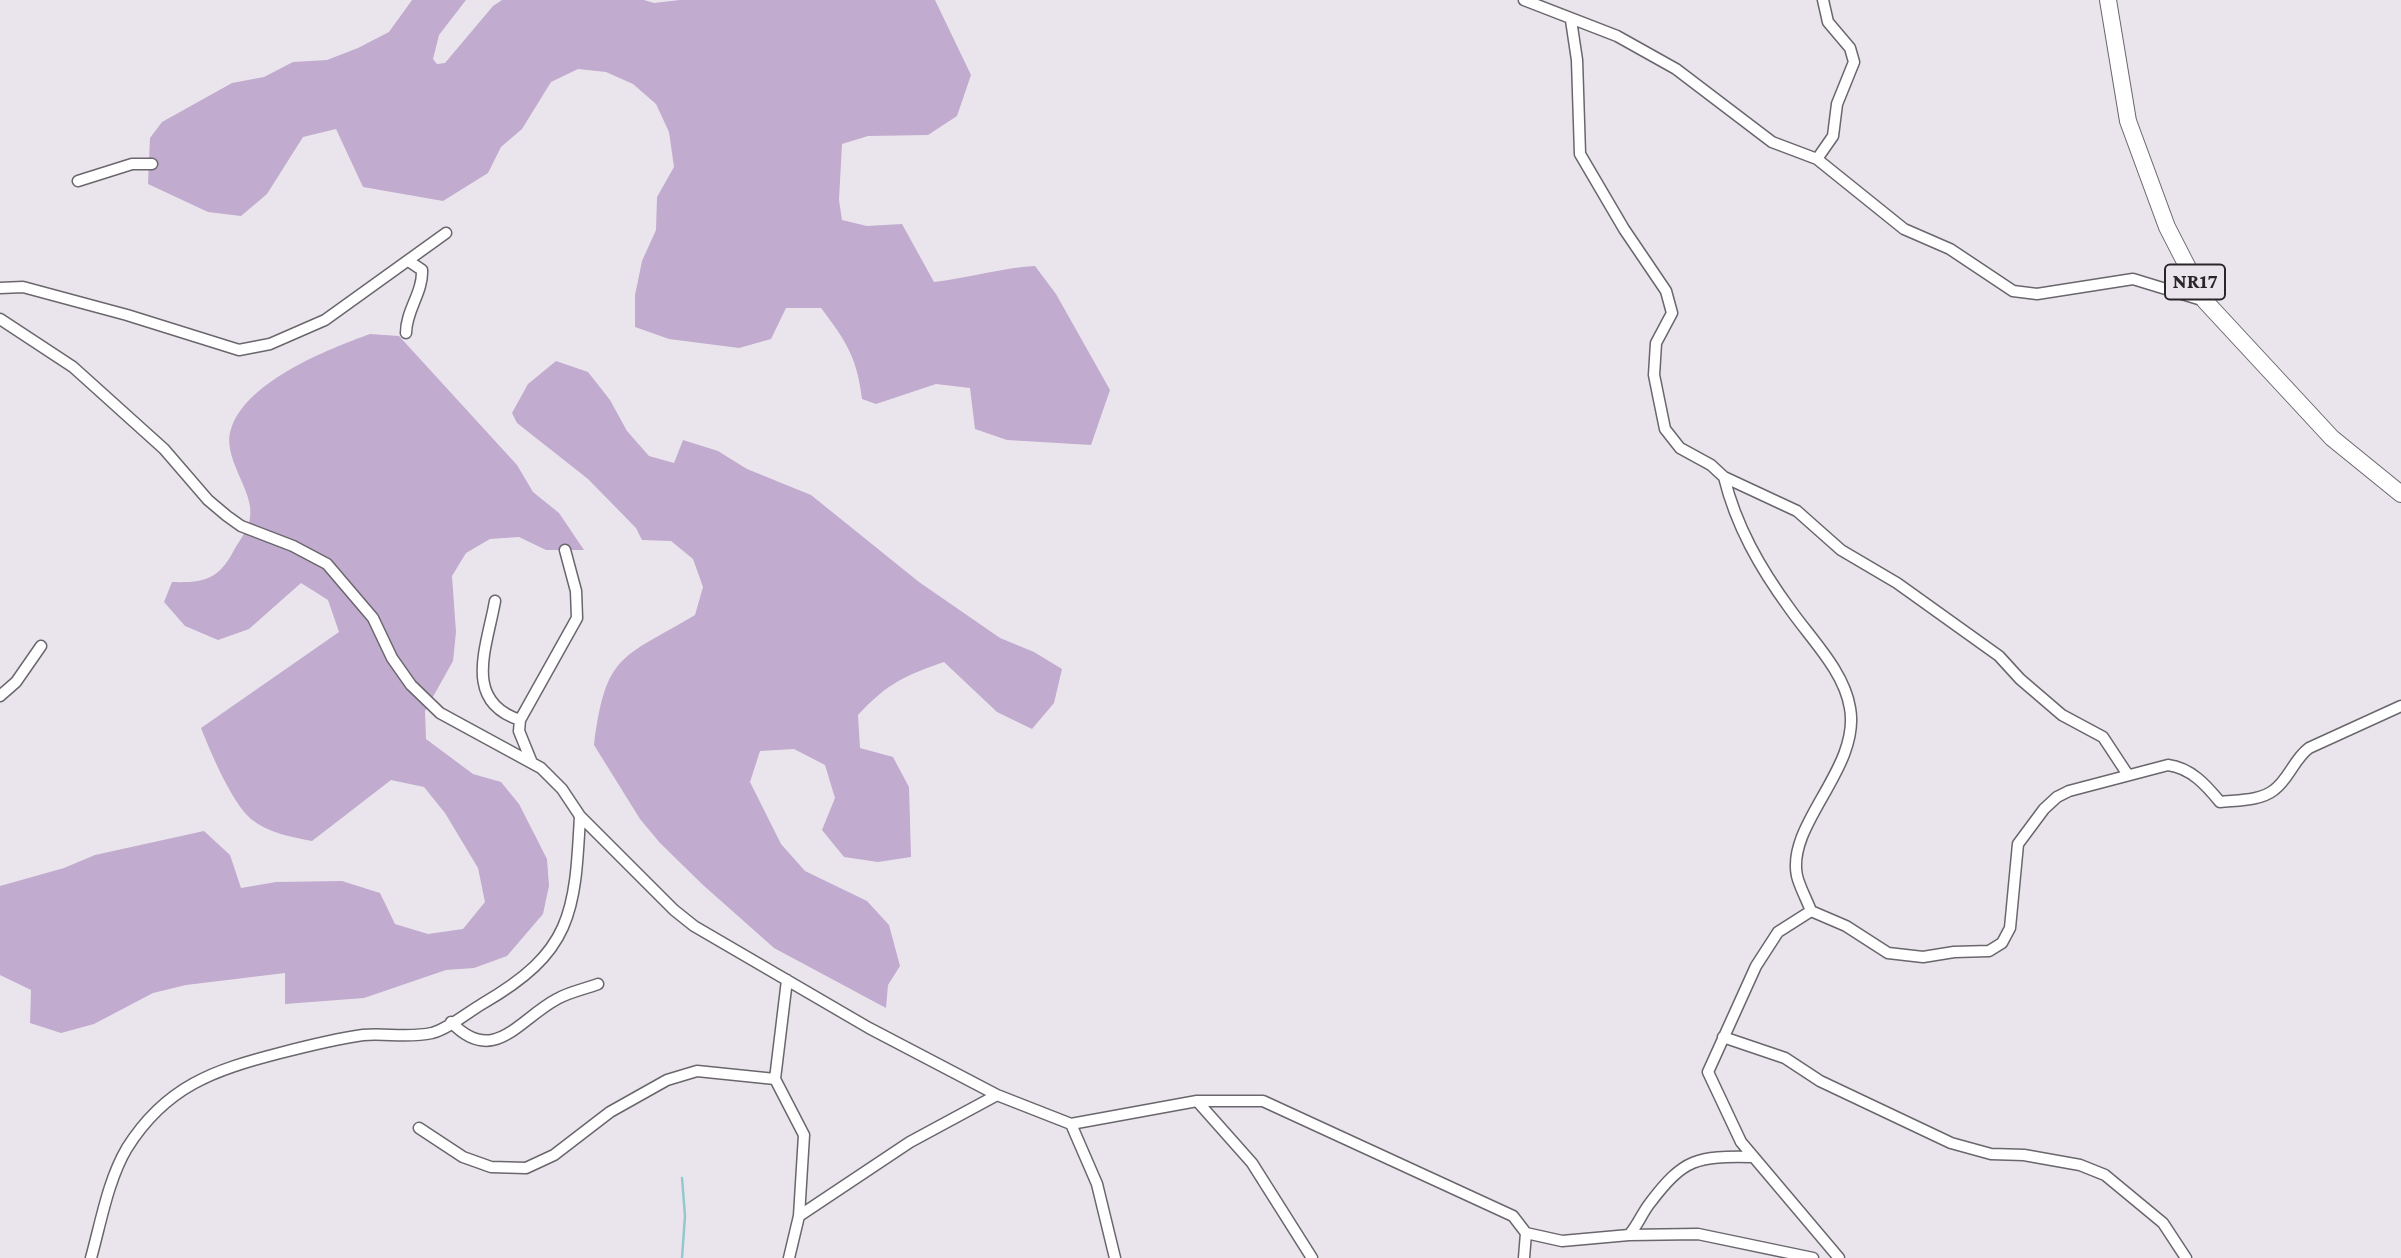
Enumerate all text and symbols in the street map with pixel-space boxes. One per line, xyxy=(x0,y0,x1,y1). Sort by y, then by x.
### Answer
road number: NR17 xyxy=(2165,264,2225,300)

